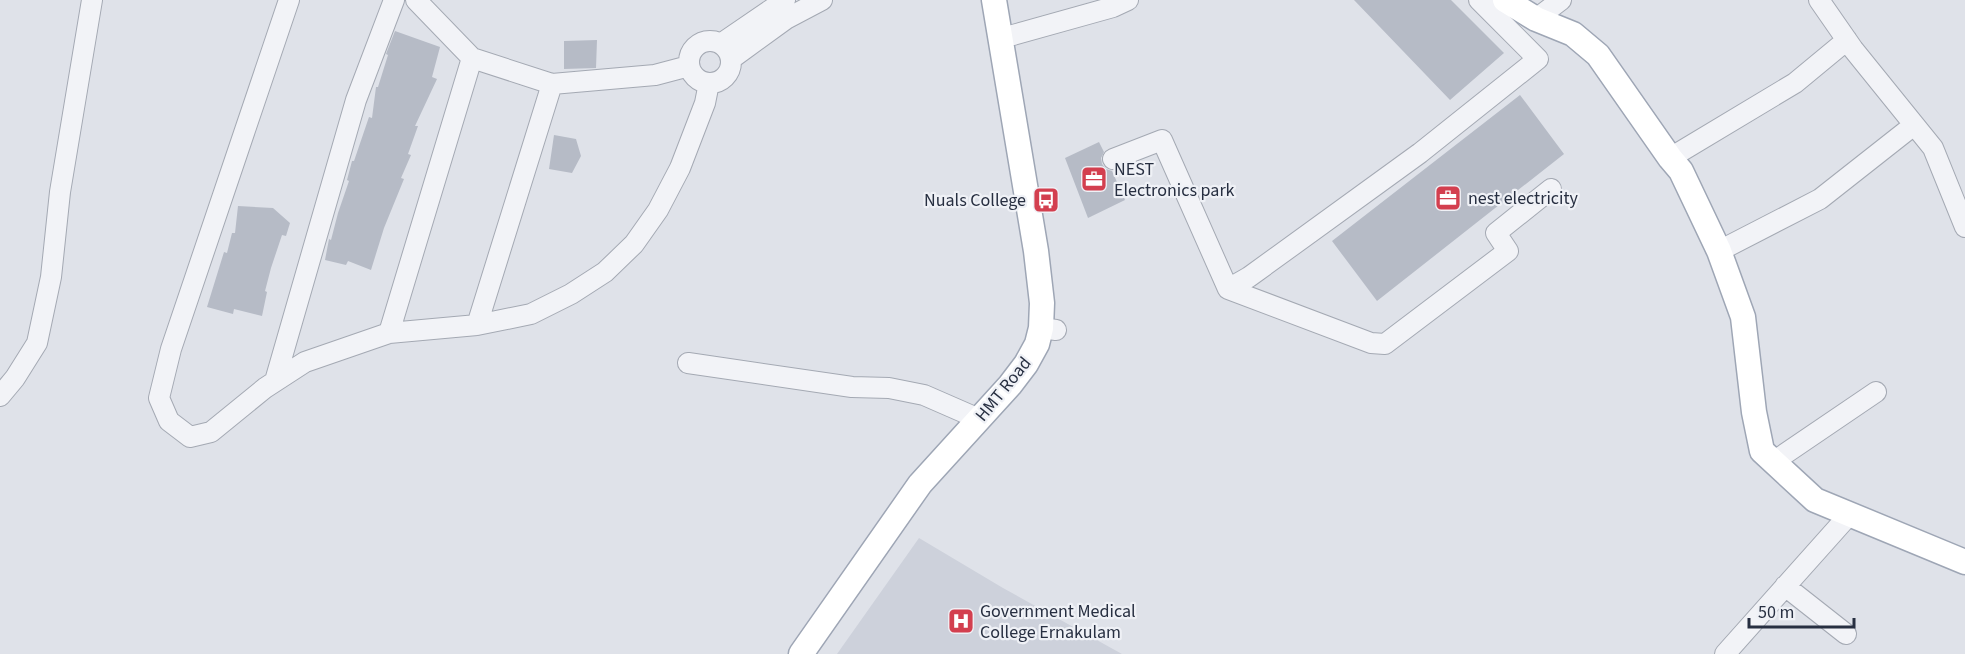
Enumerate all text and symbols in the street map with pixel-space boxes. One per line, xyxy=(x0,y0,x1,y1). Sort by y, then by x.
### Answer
place label: NEST Electronics park xyxy=(1114,157,1235,203)
office icon: NEST Electronics park xyxy=(1079,164,1109,194)
office icon: nest electricity xyxy=(1433,183,1463,213)
bus stop icon: Nuals College xyxy=(1031,185,1061,215)
place label: nest electricity xyxy=(1468,186,1579,211)
place label: Nuals College xyxy=(924,188,1026,213)
street label: HMT Road xyxy=(970,352,1037,427)
scale bar xyxy=(1749,591,1854,629)
place label: Government Medical College Ernakulam xyxy=(980,599,1136,645)
text: 50 m xyxy=(1758,600,1794,625)
hospital icon: Government Medical College Ernakulam xyxy=(946,606,976,636)

